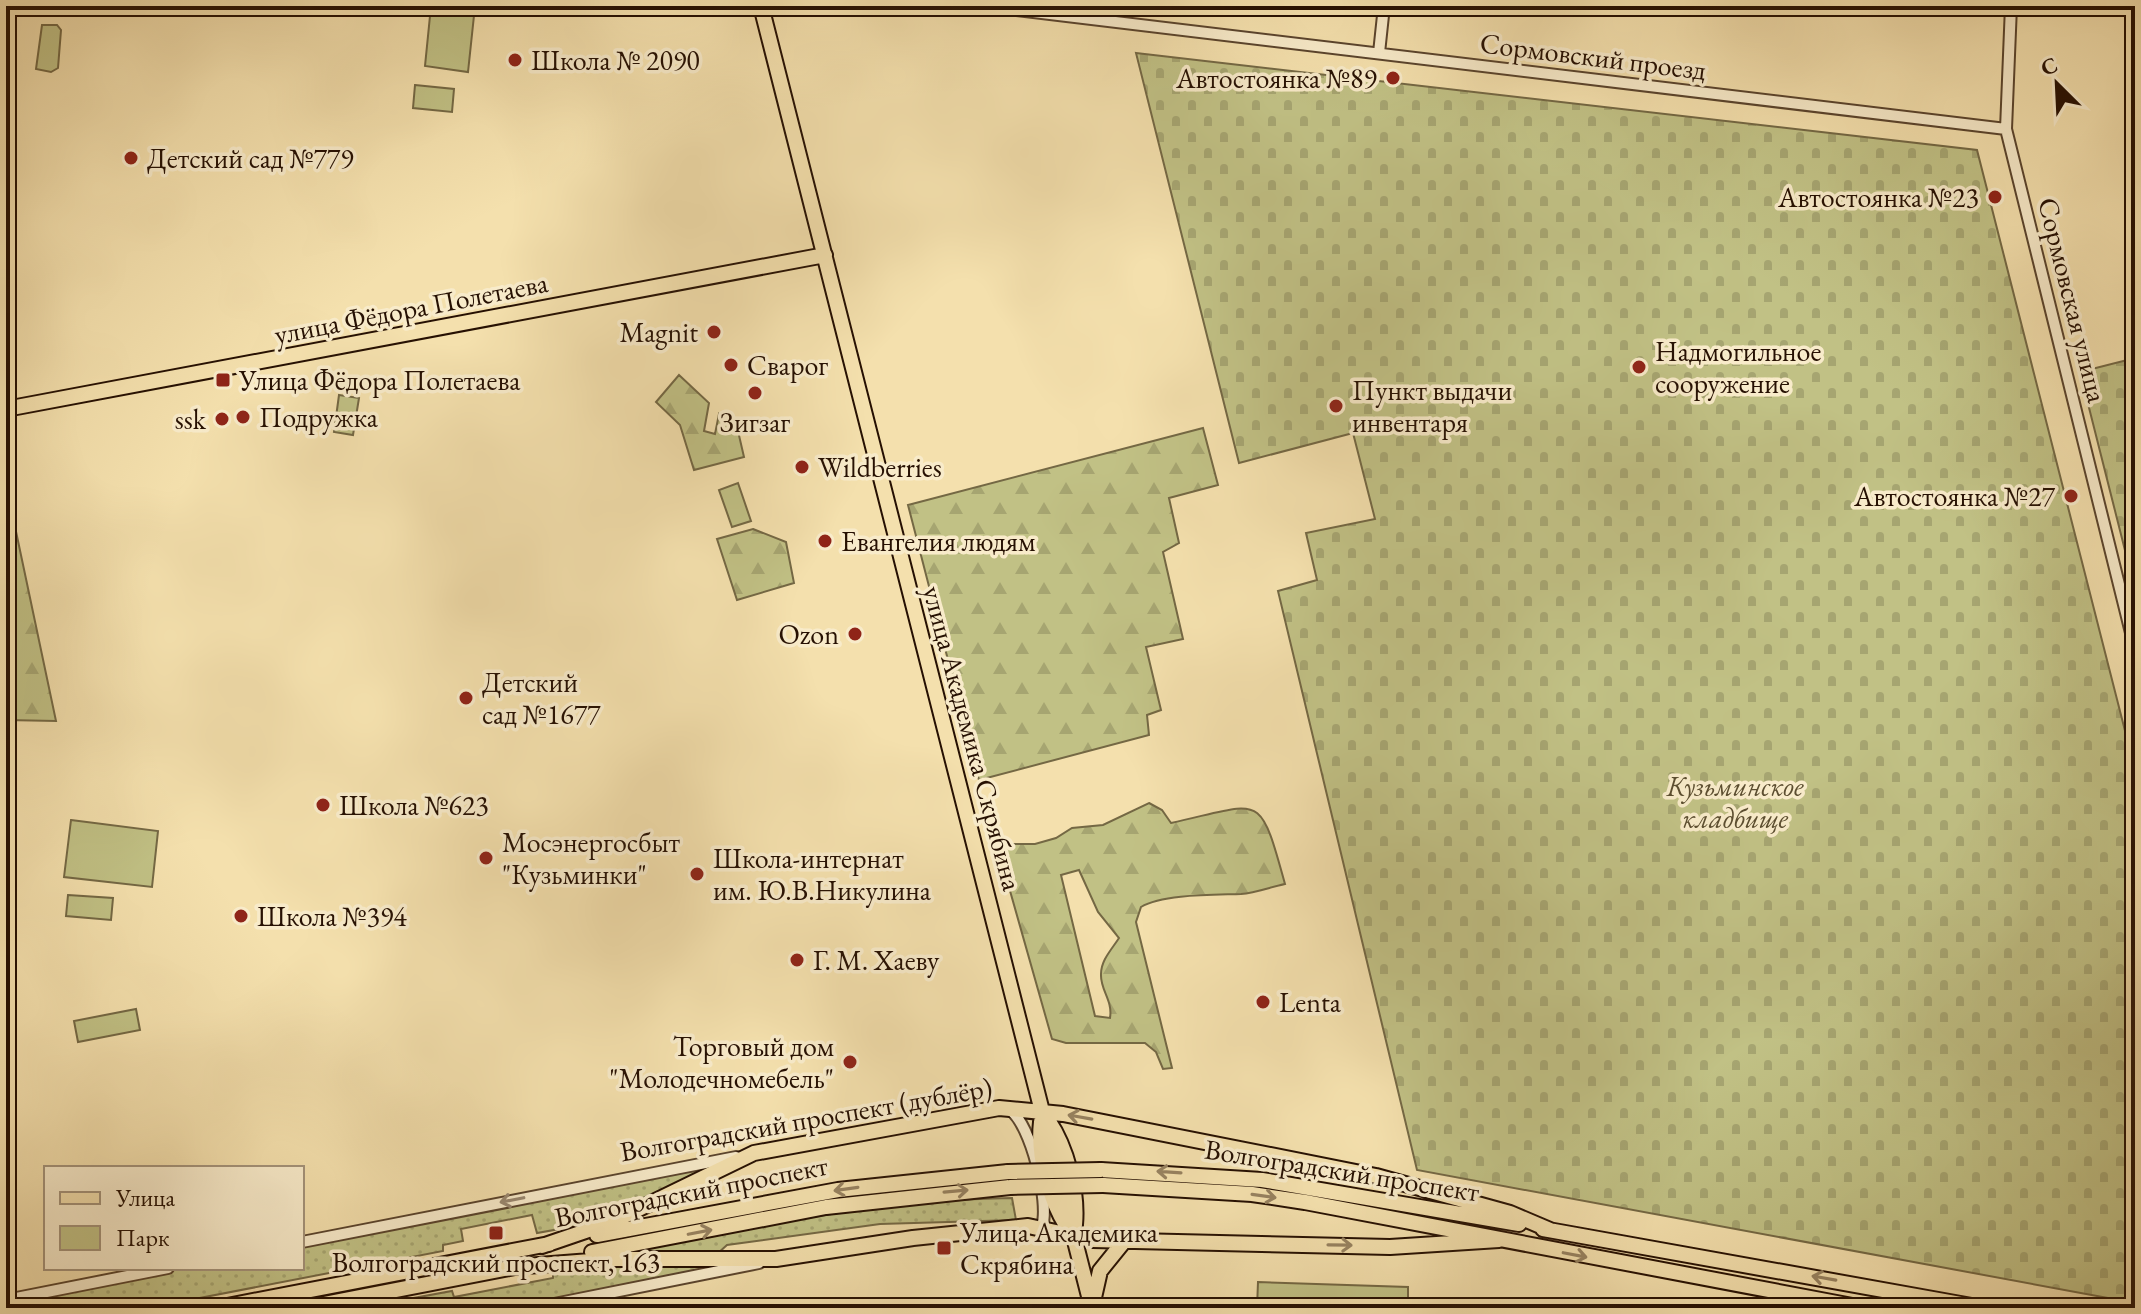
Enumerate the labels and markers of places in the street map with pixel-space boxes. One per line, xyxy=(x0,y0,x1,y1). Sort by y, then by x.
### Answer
place label: Школа № 2090 xyxy=(531,42,700,78)
marker: Школа № 2090 xyxy=(506,51,524,69)
place label: Автостоянка №89 xyxy=(1175,60,1377,96)
marker: Автостоянка №89 xyxy=(1384,69,1402,87)
place label: Детский сад №779 xyxy=(147,140,354,176)
marker: Детский сад №779 xyxy=(122,149,140,167)
place label: Автостоянка №23 xyxy=(1777,179,1979,215)
marker: Автостоянка №23 xyxy=(1986,188,2004,206)
place label: Magnit xyxy=(620,314,698,350)
marker: Magnit xyxy=(705,323,723,341)
place label: Надмогильное сооружение xyxy=(1655,333,1821,401)
place label: Сварог xyxy=(747,347,828,383)
marker: Сварог xyxy=(722,356,740,374)
marker: Надмогильное сооружение xyxy=(1630,358,1648,376)
place label: Улица Фёдора Полетаева xyxy=(238,362,521,398)
marker: Улица Фёдора Полетаева xyxy=(214,371,232,389)
place label: Пункт выдачи инвентаря xyxy=(1352,372,1512,440)
marker: Зигзаг xyxy=(746,384,764,402)
marker: Пункт выдачи инвентаря xyxy=(1327,397,1345,415)
place label: Подружка xyxy=(259,399,379,435)
place label: ssk xyxy=(175,401,207,437)
place label: Зигзаг xyxy=(720,404,790,440)
marker: Подружка xyxy=(234,408,252,426)
marker: ssk xyxy=(213,410,231,428)
place label: Wildberries xyxy=(818,449,942,485)
marker: Wildberries xyxy=(793,458,811,476)
place label: Автостоянка №27 xyxy=(1853,478,2056,514)
marker: Автостоянка №27 xyxy=(2062,487,2080,505)
place label: Евангелия людям xyxy=(841,523,1036,559)
marker: Евангелия людям xyxy=(816,532,834,550)
place label: Ozon xyxy=(778,616,839,652)
marker: Ozon xyxy=(846,625,864,643)
place label: Детский сад №1677 xyxy=(482,664,601,732)
marker: Детский сад №1677 xyxy=(457,689,475,707)
place label: Школа №623 xyxy=(339,787,489,823)
marker: Школа №623 xyxy=(314,796,332,814)
place label: Мосэнергосбыт "Кузьминки" xyxy=(502,824,680,892)
place label: Школа-интернат им. Ю.В.Никулина xyxy=(713,840,932,908)
marker: Мосэнергосбыт "Кузьминки" xyxy=(477,849,495,867)
marker: Школа-интернат им. Ю.В.Никулина xyxy=(688,865,706,883)
place label: Школа №394 xyxy=(257,898,407,934)
marker: Школа №394 xyxy=(232,907,250,925)
place label: Г. М. Хаеву xyxy=(813,942,940,978)
marker: Г. М. Хаеву xyxy=(788,951,806,969)
place label: Lenta xyxy=(1279,984,1342,1020)
marker: Lenta xyxy=(1254,993,1272,1011)
place label: Торговый дом "Молодечномебель" xyxy=(609,1028,834,1096)
marker: Торговый дом "Молодечномебель" xyxy=(841,1053,859,1071)
place label: Улица Академика Скрябина xyxy=(959,1214,1159,1282)
marker: Волгоградский проспект, 163 xyxy=(487,1224,505,1242)
marker: Улица Академика Скрябина xyxy=(935,1239,953,1257)
place label: Волгоградский проспект, 163 xyxy=(332,1244,660,1280)

